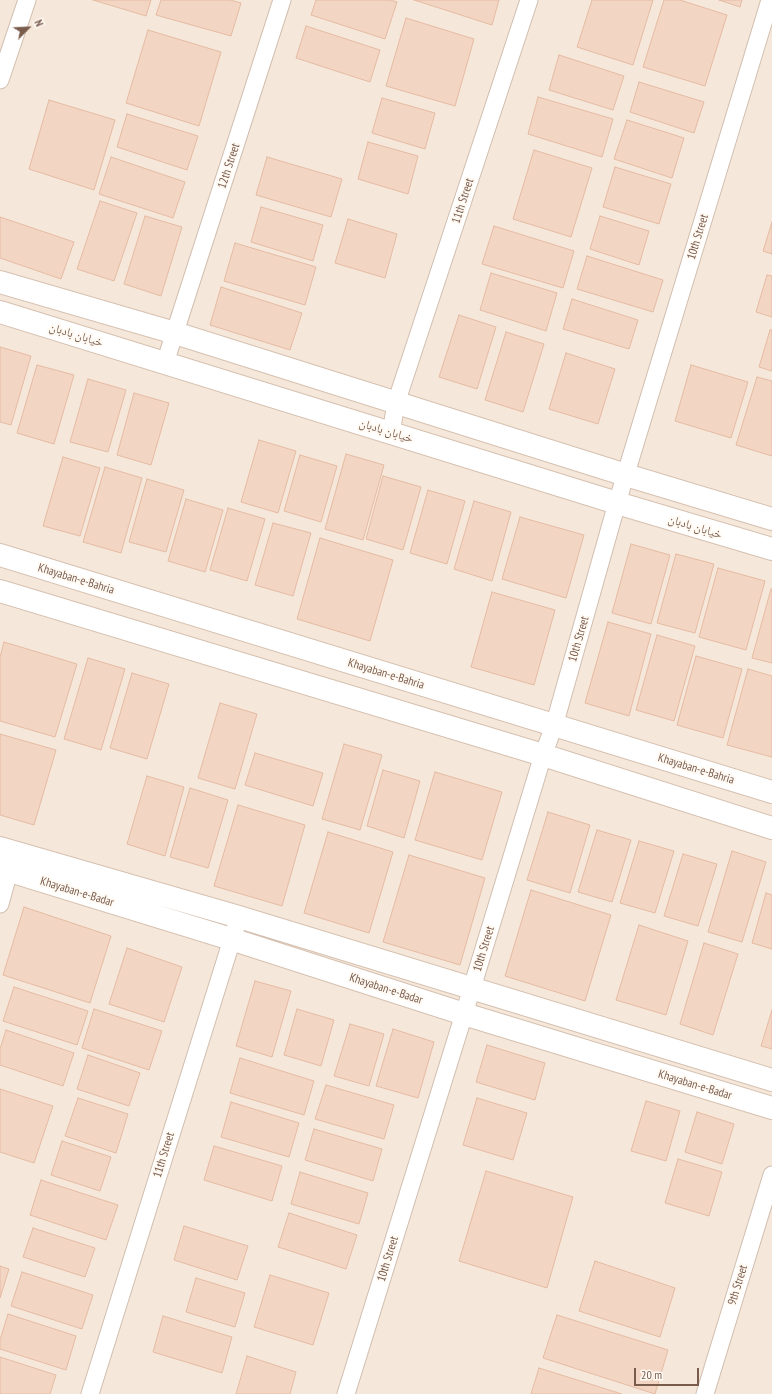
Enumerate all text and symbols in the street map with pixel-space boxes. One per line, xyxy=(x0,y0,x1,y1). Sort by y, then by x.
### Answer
north arrow xyxy=(8,8,48,48)
text: N xyxy=(31,18,47,29)
street label: 12th Street xyxy=(215,142,243,190)
street label: 11th Street xyxy=(449,177,477,225)
street label: 10th Street xyxy=(684,213,712,261)
street label: خیابان بادبان xyxy=(47,320,105,350)
street label: خیابان بادبان xyxy=(357,416,415,446)
street label: خیابان بادبان xyxy=(666,512,724,542)
street label: Khayaban-e-Bahria xyxy=(36,561,116,597)
street label: 10th Street xyxy=(566,615,592,663)
street label: Khayaban-e-Bahria xyxy=(346,656,426,692)
street label: Khayaban-e-Bahria xyxy=(656,751,736,787)
street label: Khayaban-e-Badar xyxy=(38,874,116,910)
street label: 10th Street xyxy=(470,925,498,973)
street label: Khayaban-e-Badar xyxy=(348,970,424,1008)
street label: Khayaban-e-Badar xyxy=(656,1067,734,1103)
street label: 11th Street xyxy=(150,1131,178,1179)
street label: 10th Street xyxy=(374,1235,402,1283)
street label: 9th Street xyxy=(725,1263,751,1307)
scale bar xyxy=(636,1360,701,1386)
text: 20 m xyxy=(641,1367,662,1382)

